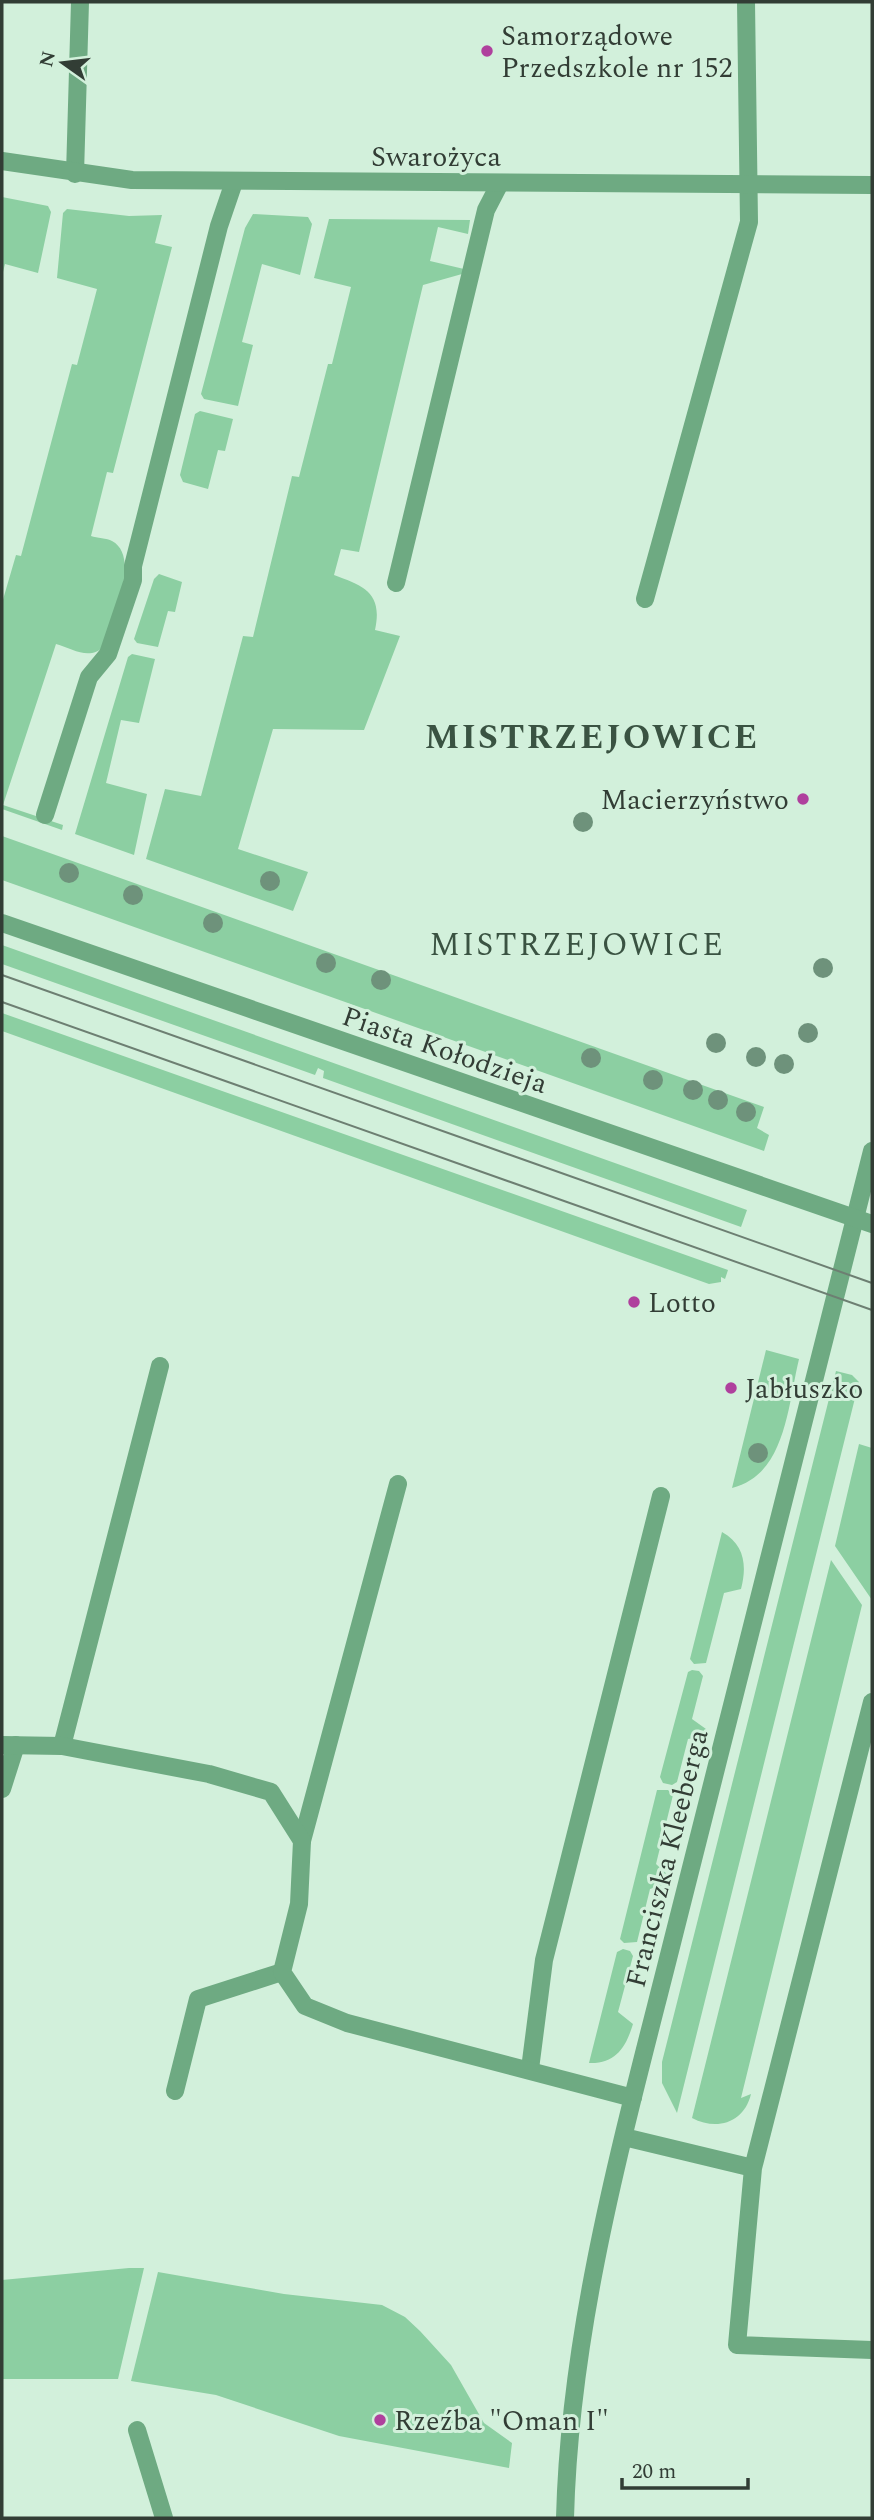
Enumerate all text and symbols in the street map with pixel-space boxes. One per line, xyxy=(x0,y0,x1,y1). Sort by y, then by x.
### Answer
place label: Samorządowe Przedszkole nr 152 xyxy=(501,15,733,90)
north arrow xyxy=(28,28,98,98)
marker: Samorządowe Przedszkole nr 152 xyxy=(479,43,495,59)
text: N xyxy=(32,48,64,70)
street label: Swarożyca xyxy=(371,136,501,179)
district label: MISTRZEJOWICE xyxy=(425,711,759,764)
place label: Macierzyństwo xyxy=(600,779,789,822)
marker: Macierzyństwo xyxy=(795,791,811,807)
district label: MISTRZEJOWICE xyxy=(429,921,725,970)
street label: Piasta Kołodzieja xyxy=(336,995,553,1106)
place label: Lotto xyxy=(648,1282,716,1325)
marker: Lotto xyxy=(626,1294,642,1310)
place label: Jabłuszko xyxy=(745,1368,863,1411)
marker: Jabłuszko xyxy=(723,1380,739,1396)
street label: Franciszka Kleeberga xyxy=(615,1724,720,1992)
place label: Rzeźba "Oman I" xyxy=(394,2400,609,2443)
marker: Rzeźba "Oman I" xyxy=(372,2412,388,2428)
scale bar xyxy=(622,2446,748,2490)
text: 20 m xyxy=(632,2456,676,2488)

